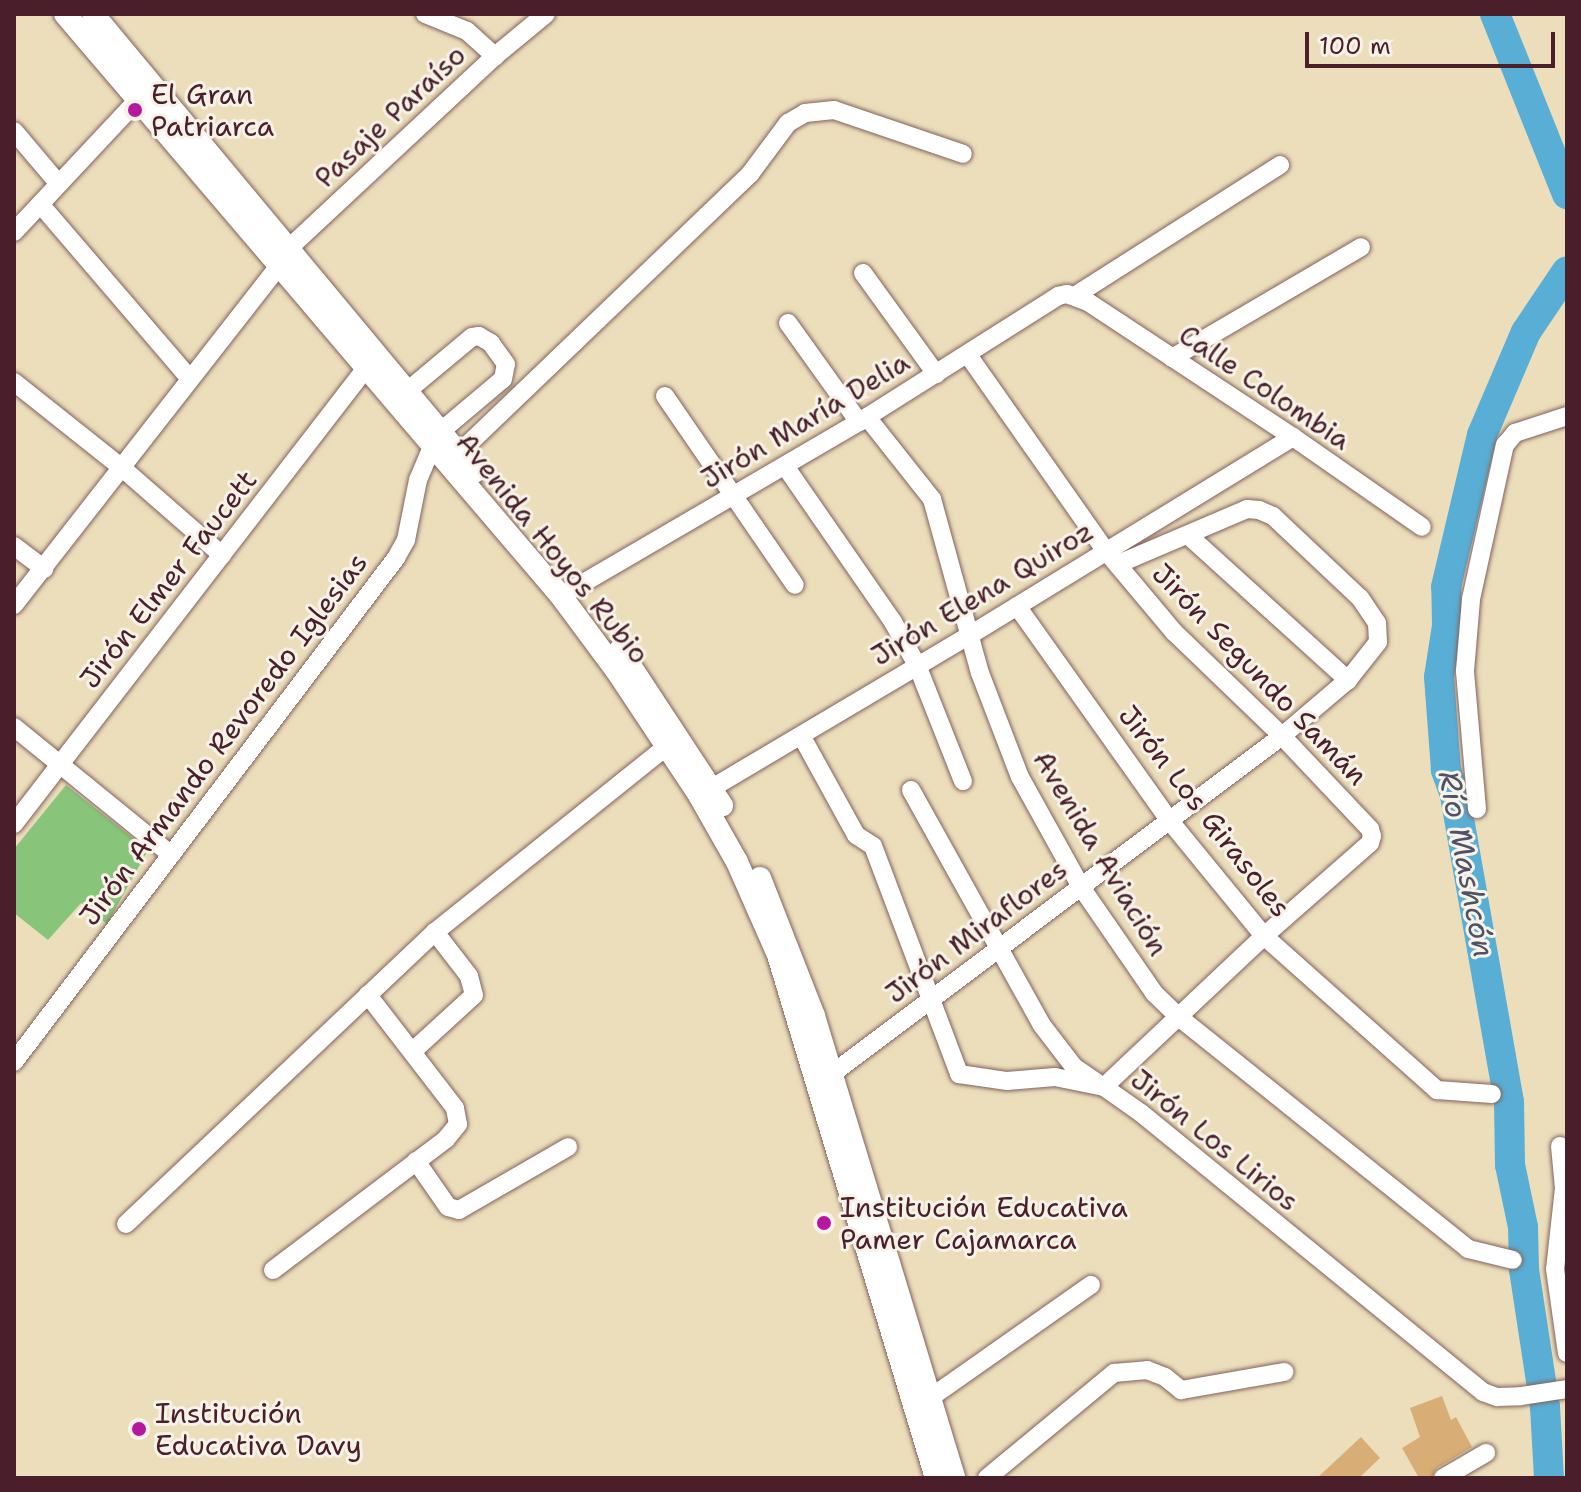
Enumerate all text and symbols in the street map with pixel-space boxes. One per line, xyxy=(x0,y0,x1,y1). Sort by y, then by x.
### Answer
scale bar xyxy=(1309,16,1559,66)
text: 100 m xyxy=(1319,30,1391,62)
street label: Pasaje Paraíso xyxy=(308,38,472,194)
place label: El Gran Patriarca xyxy=(151,77,274,143)
marker: El Gran Patriarca xyxy=(126,101,144,119)
street label: Calle Colombia xyxy=(1173,317,1357,457)
street label: Jirón María Delia xyxy=(695,345,915,495)
street label: Avenida Hoyos Rubio xyxy=(449,426,657,670)
street label: Jirón Elmer Faucett xyxy=(72,463,264,695)
street label: Jirón Elena Quiroz xyxy=(865,513,1099,673)
street label: Jirón Armando Revoredo Iglesias xyxy=(72,546,374,932)
street label: Jirón Segundo Samán xyxy=(1145,556,1375,792)
street label: Jirón Los Girasoles xyxy=(1112,698,1298,924)
street label: Avenida Aviación xyxy=(1026,744,1176,962)
water label: Río Mashcón xyxy=(1430,768,1502,960)
street label: Jirón Miraflores xyxy=(879,852,1073,1010)
street label: Jirón Los Lirios xyxy=(1124,1062,1306,1218)
place label: Institución Educativa Pamer Cajamarca xyxy=(840,1190,1128,1256)
marker: Institución Educativa Pamer Cajamarca xyxy=(815,1214,833,1232)
place label: Institución Educativa Davy xyxy=(155,1396,362,1462)
marker: Institución Educativa Davy xyxy=(130,1420,148,1438)

